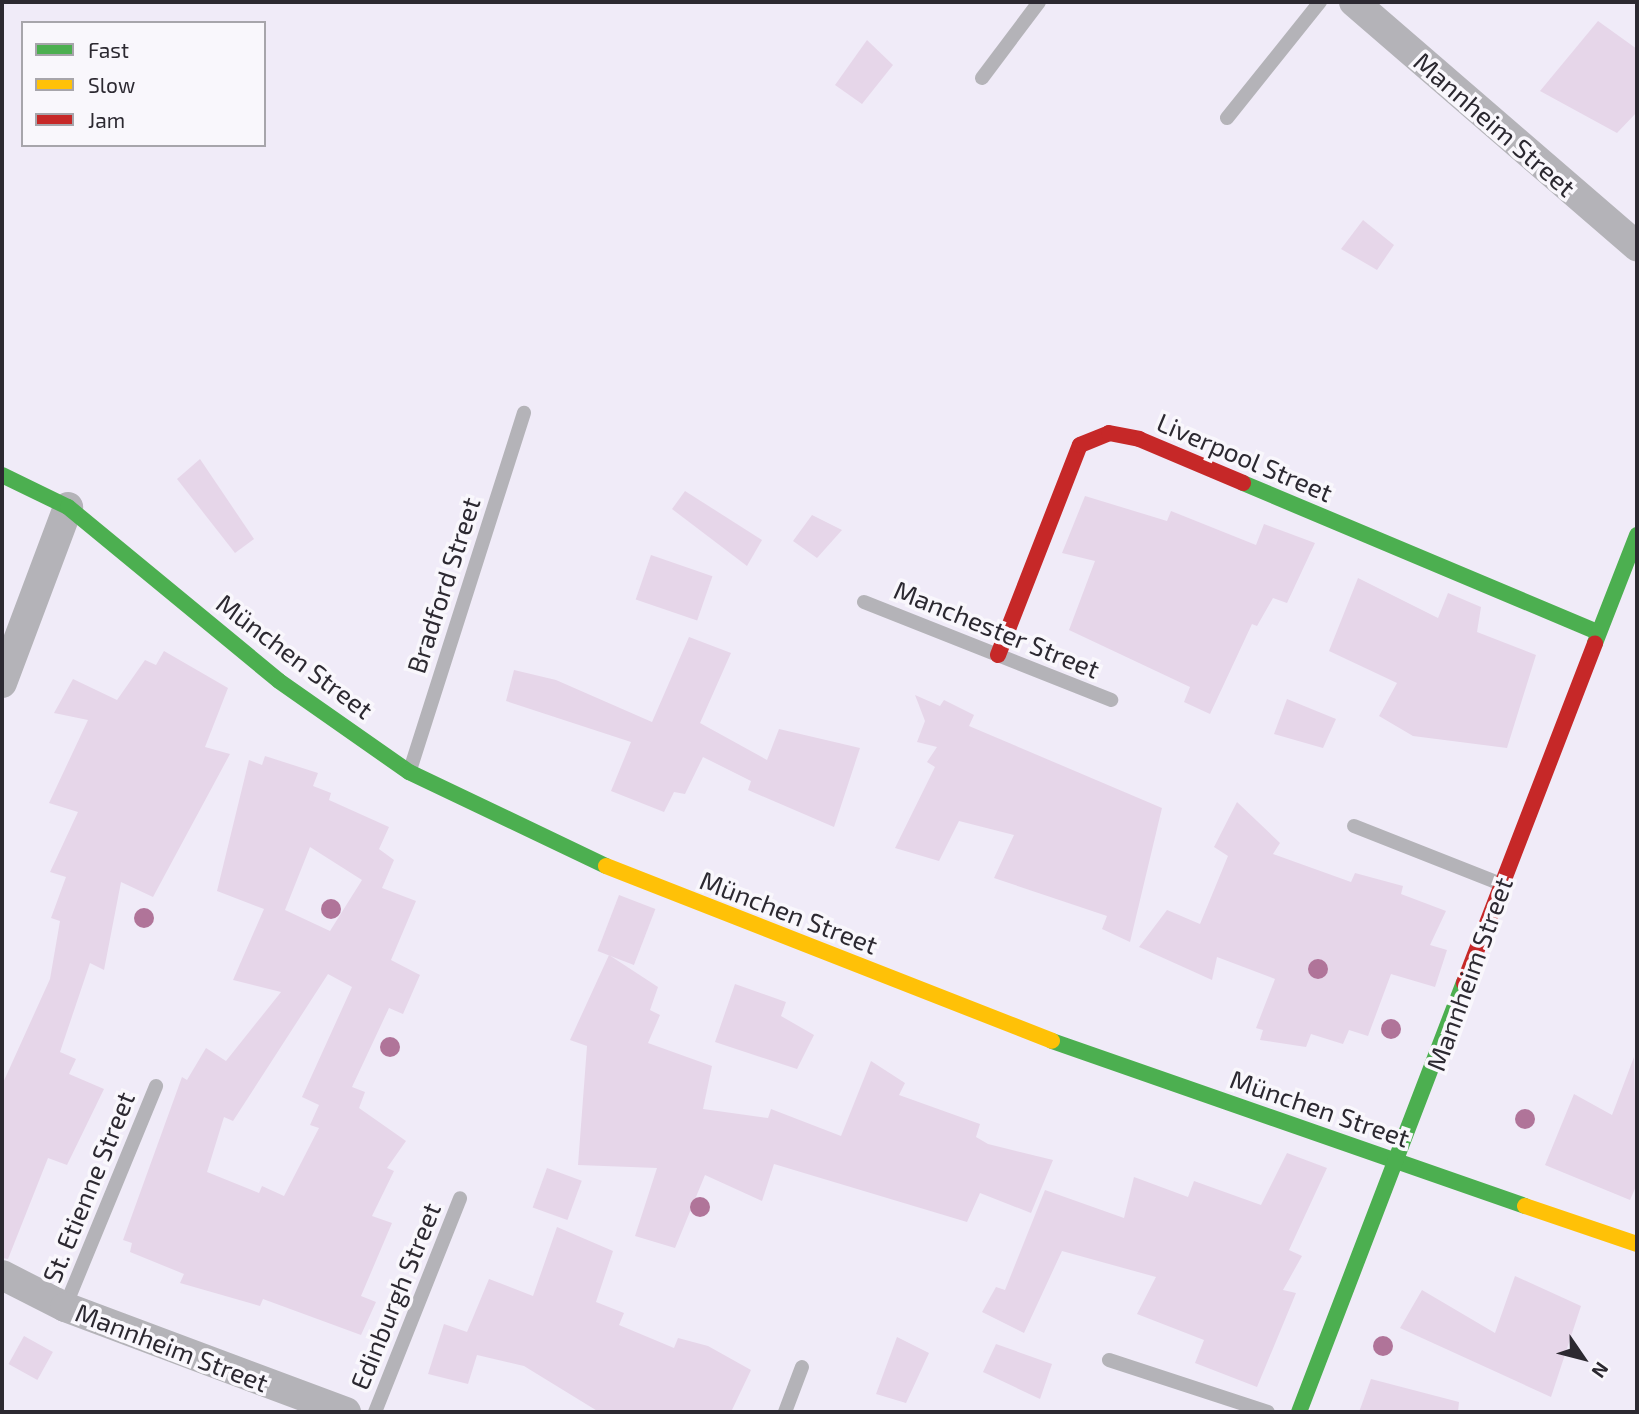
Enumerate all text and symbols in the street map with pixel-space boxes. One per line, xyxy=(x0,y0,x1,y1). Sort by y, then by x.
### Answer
legend xyxy=(21,21,266,147)
text: Fast xyxy=(88,37,129,62)
street label: Mannheim Street xyxy=(1408,45,1582,203)
text: Slow xyxy=(88,72,135,97)
text: Jam xyxy=(88,107,125,132)
street label: Liverpool Street xyxy=(1152,406,1338,508)
street label: Bradford Street xyxy=(400,493,486,677)
street label: Manchester Street xyxy=(889,573,1105,685)
street label: München Street xyxy=(211,587,379,725)
street label: München Street xyxy=(696,864,882,960)
street label: Mannheim Street xyxy=(1420,873,1518,1075)
street label: München Street xyxy=(1226,1063,1414,1153)
street label: St. Etienne Street xyxy=(35,1087,141,1287)
street label: Edinburgh Street xyxy=(343,1198,447,1394)
street label: Mannheim Street xyxy=(71,1296,273,1398)
north arrow xyxy=(1548,1323,1618,1393)
text: N xyxy=(1587,1358,1614,1383)

